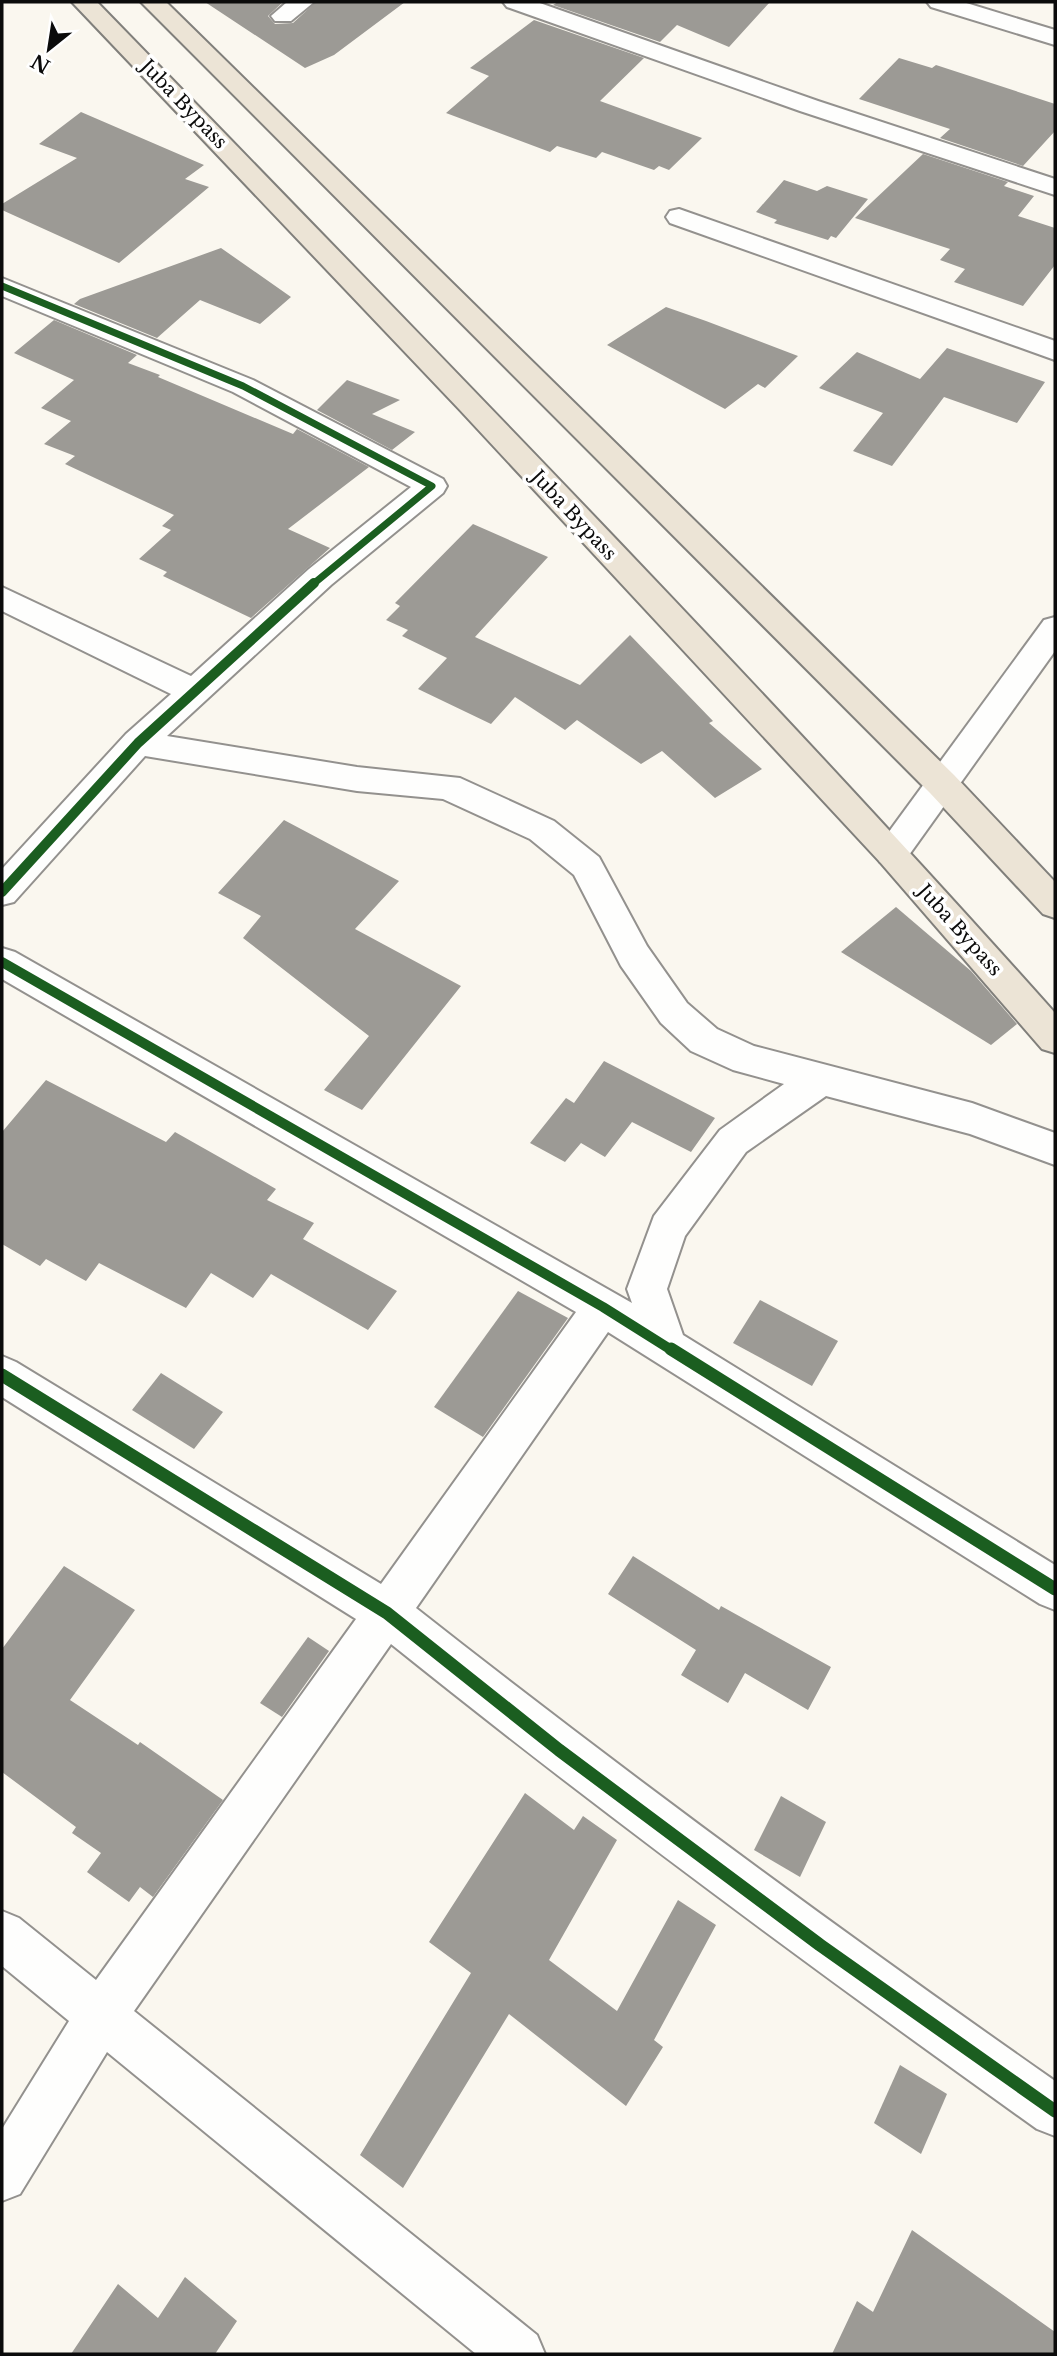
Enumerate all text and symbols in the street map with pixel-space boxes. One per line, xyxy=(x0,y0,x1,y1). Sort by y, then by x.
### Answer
north arrow xyxy=(14,14,84,84)
text: N xyxy=(27,49,54,78)
street label: Juba Bypass xyxy=(134,52,232,153)
street label: Juba Bypass xyxy=(524,463,622,565)
street label: Juba Bypass xyxy=(911,877,1007,980)

